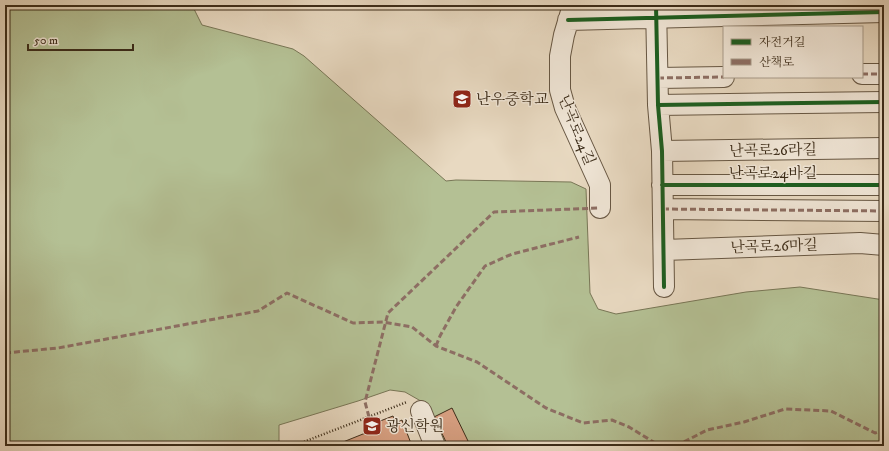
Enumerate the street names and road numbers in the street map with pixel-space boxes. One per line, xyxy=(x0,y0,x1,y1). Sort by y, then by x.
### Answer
street label: 난곡로24길 xyxy=(554,92,599,168)
street label: 난곡로26라길 xyxy=(729,140,817,161)
street label: 난곡로24바길 xyxy=(729,164,817,183)
street label: 난곡로26마길 xyxy=(730,235,818,258)

